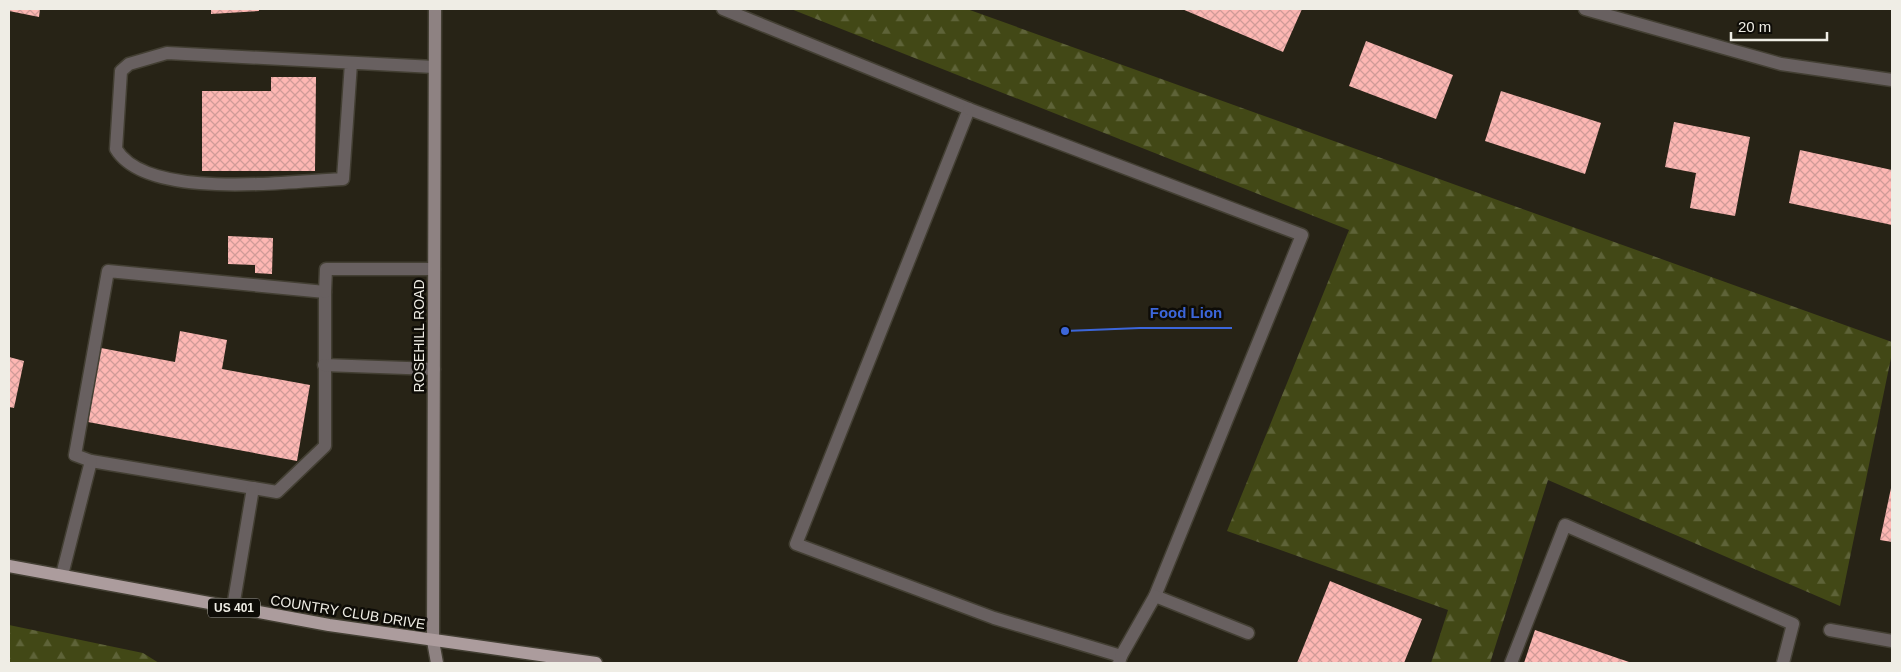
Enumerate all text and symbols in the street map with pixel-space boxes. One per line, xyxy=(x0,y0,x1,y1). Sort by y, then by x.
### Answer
scale bar xyxy=(1731,10,1827,42)
text: 20 m xyxy=(1738,18,1771,35)
street label: ROSEHILL ROAD xyxy=(411,279,427,393)
callout: Food Lion xyxy=(1140,298,1232,328)
text: Food Lion xyxy=(1150,304,1222,321)
street label: COUNTRY CLUB DRIVE xyxy=(269,592,427,632)
road number: US 401 xyxy=(208,598,260,618)

